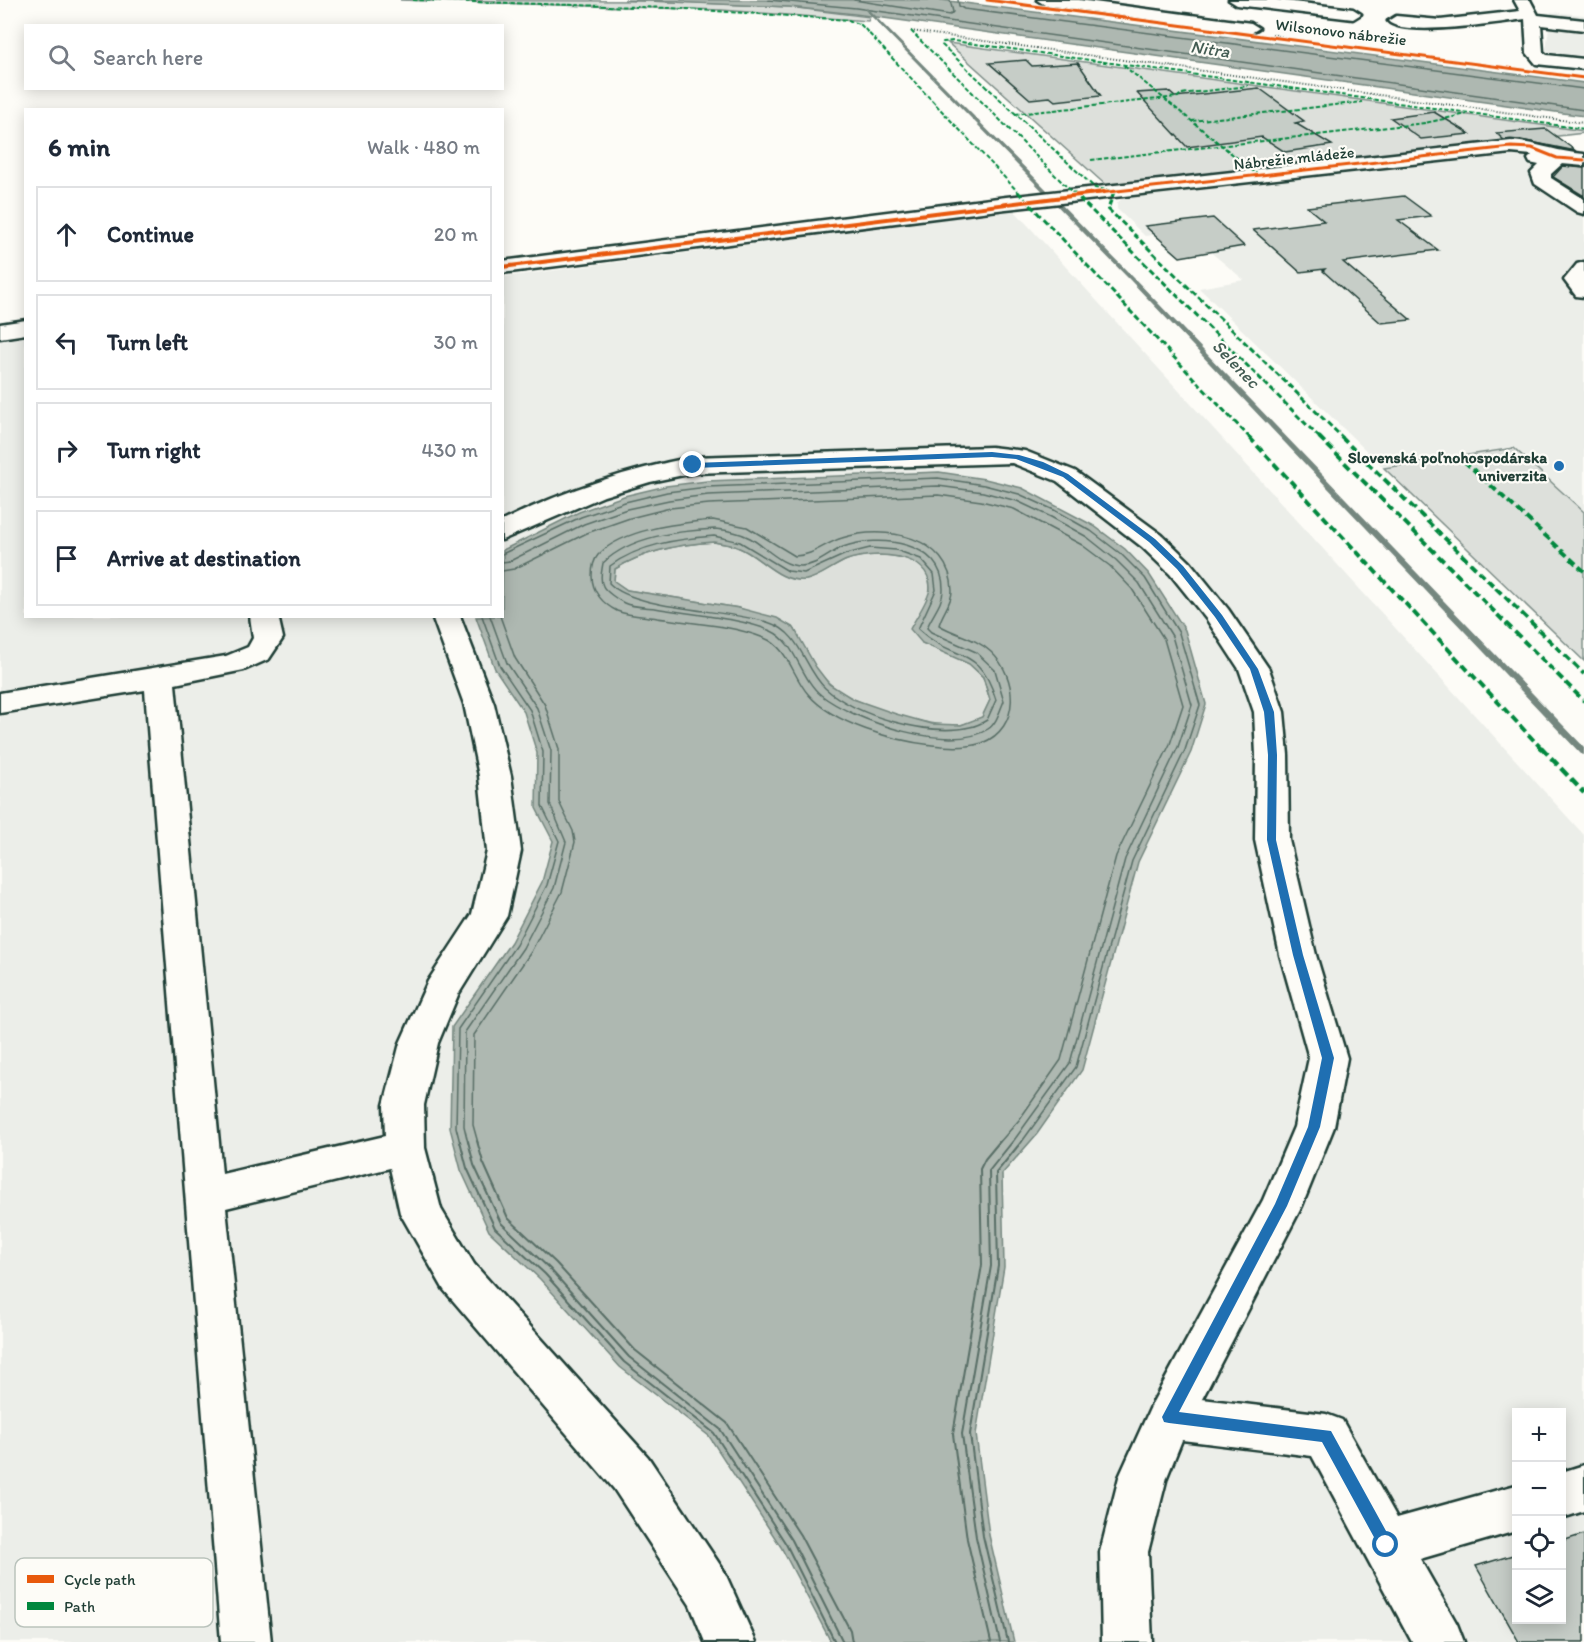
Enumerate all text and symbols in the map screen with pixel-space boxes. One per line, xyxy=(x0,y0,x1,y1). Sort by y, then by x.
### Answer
street label: Wilsonovo nábrežie xyxy=(1274,15,1408,49)
search box xyxy=(24,24,504,90)
water label: Nitra xyxy=(1189,35,1232,63)
icon: search xyxy=(45,41,78,74)
text: Search here xyxy=(93,44,203,71)
text: 6 min xyxy=(48,131,110,163)
text: Walk · 480 m xyxy=(367,135,480,159)
street label: Nábrežie mládeže xyxy=(1233,142,1355,174)
icon: ahead xyxy=(50,218,83,251)
text: Continue xyxy=(107,221,194,248)
text: 20 m xyxy=(434,222,478,246)
icon: left xyxy=(50,326,83,359)
text: Turn left xyxy=(107,329,188,356)
text: 30 m xyxy=(433,330,478,354)
water label: Selenec xyxy=(1208,335,1266,394)
icon: right xyxy=(50,434,83,467)
text: Turn right xyxy=(107,437,201,464)
text: 430 m xyxy=(421,438,478,462)
place label: Slovenská poľnohospodárska univerzita xyxy=(1348,448,1547,485)
route end xyxy=(679,451,705,477)
marker: Slovenská poľnohospodárska univerzita xyxy=(1552,459,1566,473)
icon: arrive xyxy=(50,542,83,575)
text: Arrive at destination xyxy=(107,545,301,572)
map controls xyxy=(1512,1408,1566,1624)
button: + xyxy=(1512,1408,1566,1462)
button: − xyxy=(1512,1462,1566,1516)
button: locate xyxy=(1512,1516,1566,1570)
route start xyxy=(1372,1531,1398,1557)
legend xyxy=(15,1558,213,1627)
text: Cycle path xyxy=(64,1570,136,1589)
button: layers xyxy=(1512,1570,1566,1624)
text: Path xyxy=(64,1597,95,1616)

